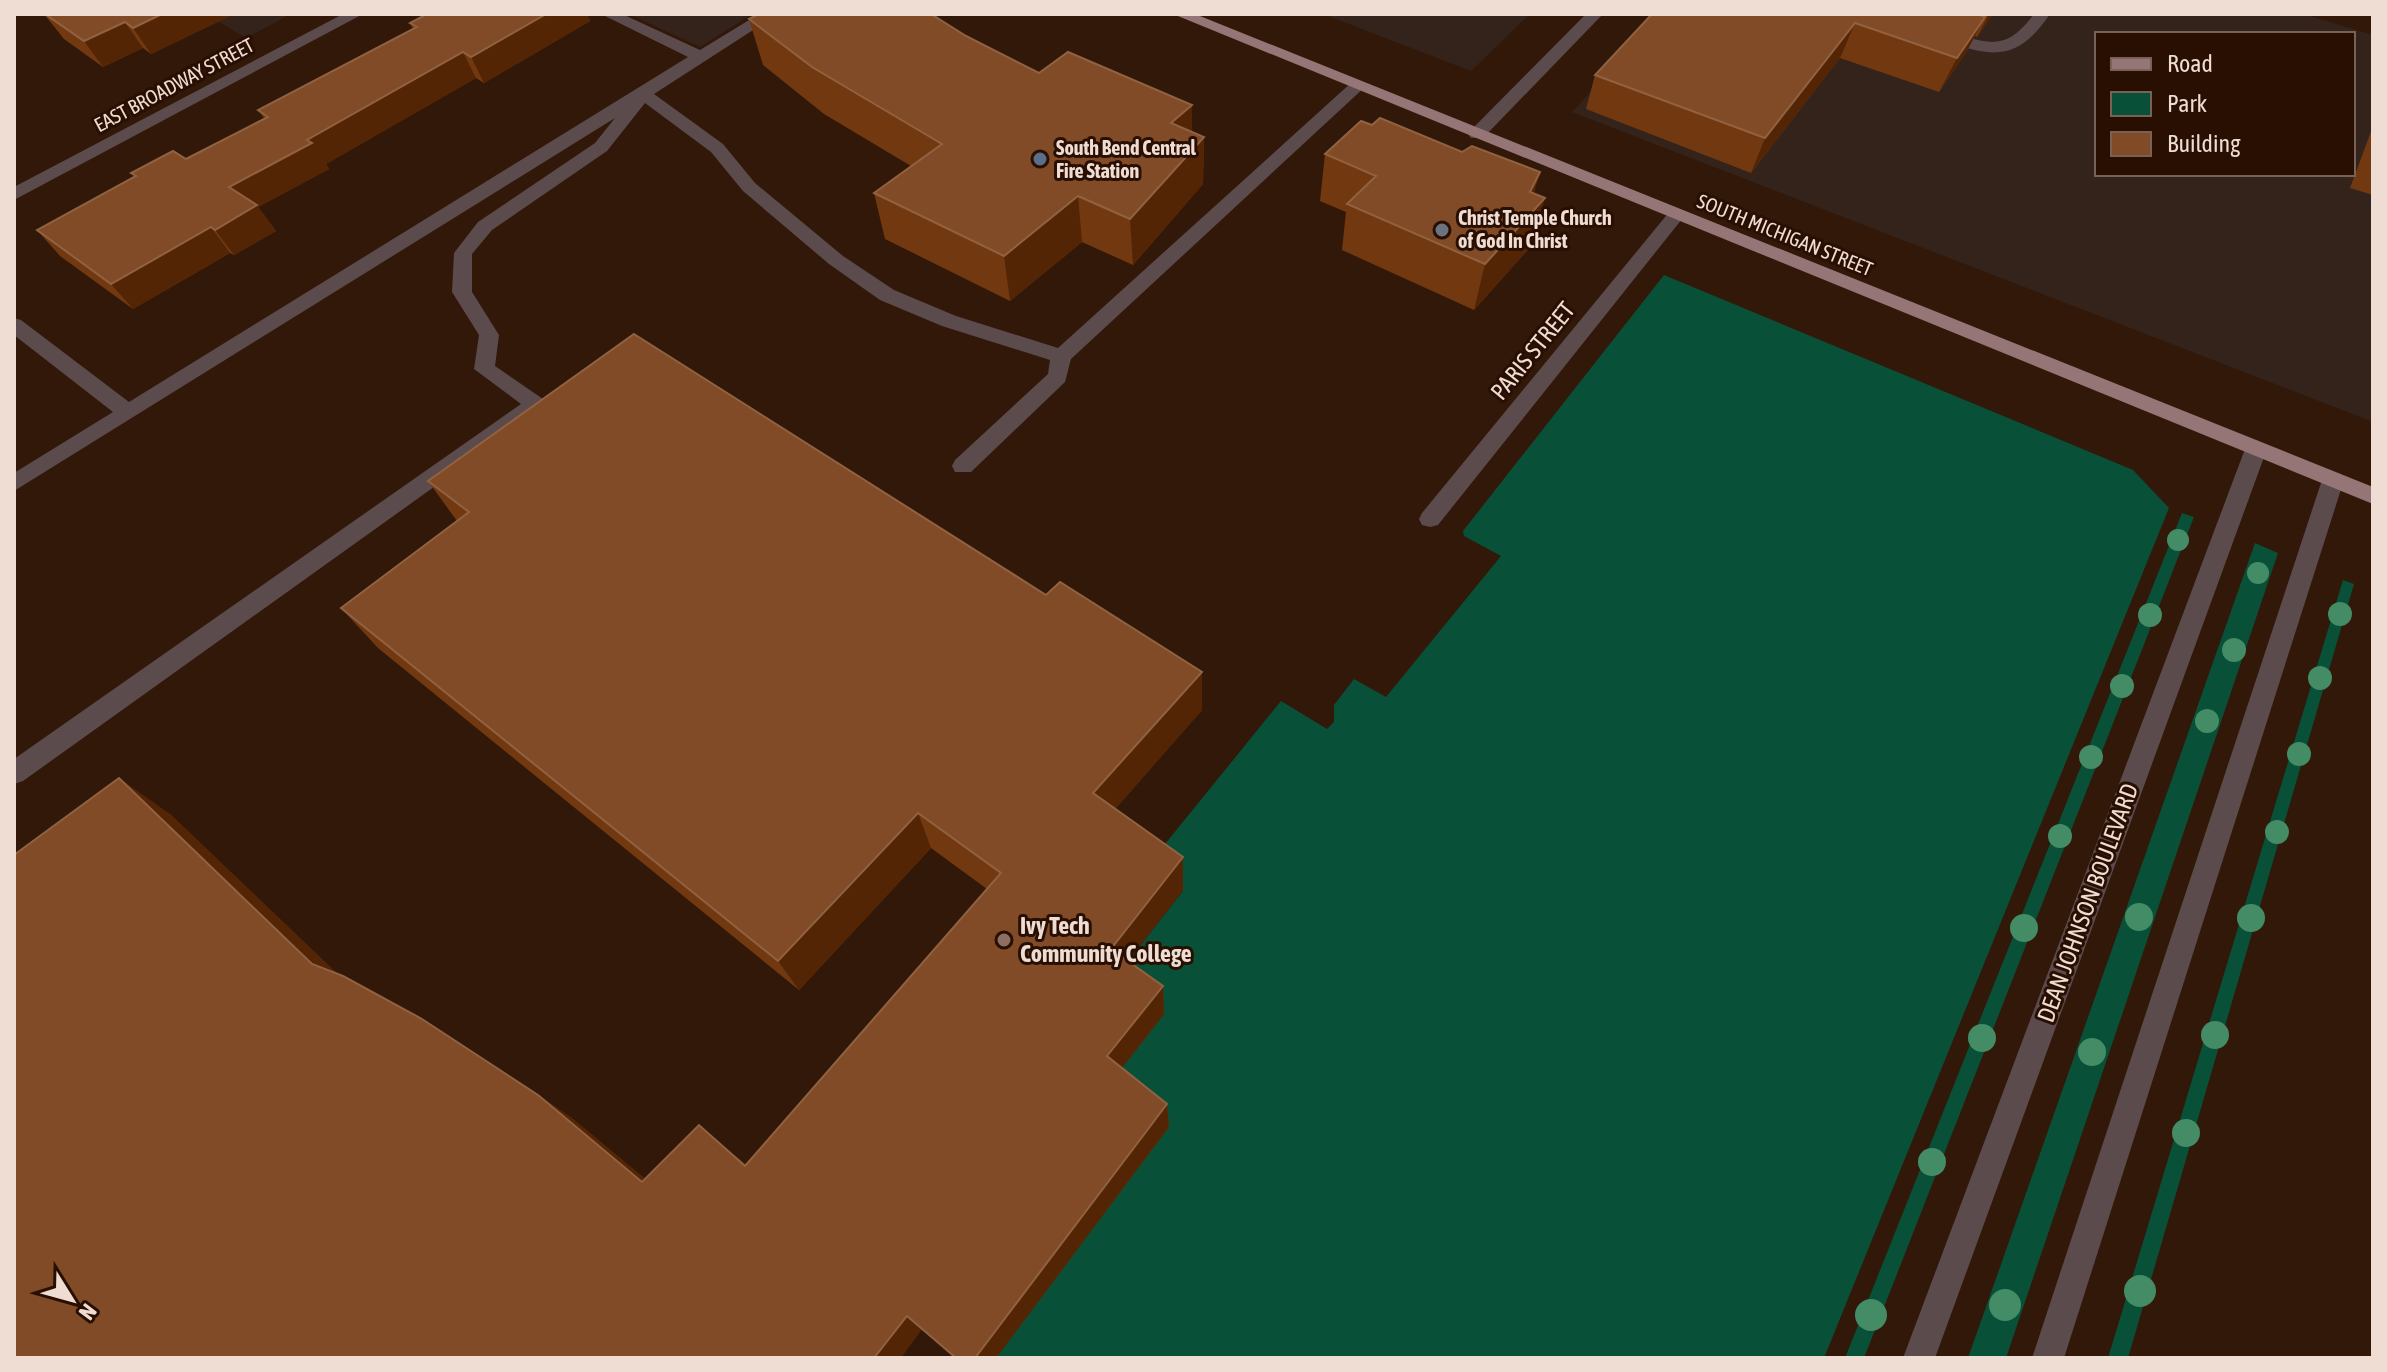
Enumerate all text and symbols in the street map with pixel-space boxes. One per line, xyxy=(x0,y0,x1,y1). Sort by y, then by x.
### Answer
legend xyxy=(2095,32,2355,176)
street label: EAST BROADWAY STREET xyxy=(90,33,258,136)
text: Road xyxy=(2167,50,2213,77)
text: Park xyxy=(2167,90,2208,117)
text: Building xyxy=(2167,130,2241,157)
place label: South Bend Central Fire Station xyxy=(1056,136,1196,182)
marker: South Bend Central Fire Station xyxy=(1031,150,1049,168)
street label: SOUTH MICHIGAN STREET xyxy=(1694,189,1876,280)
place label: Christ Temple Church of God In Christ xyxy=(1458,206,1612,252)
marker: Christ Temple Church of God In Christ xyxy=(1433,221,1451,239)
street label: PARIS STREET xyxy=(1485,296,1580,405)
street label: DEAN JOHNSON BOULEVARD xyxy=(2032,780,2143,1026)
place label: Ivy Tech Community College xyxy=(1020,912,1192,967)
marker: Ivy Tech Community College xyxy=(995,931,1013,949)
north arrow xyxy=(32,1260,112,1340)
text: N xyxy=(74,1299,102,1325)

